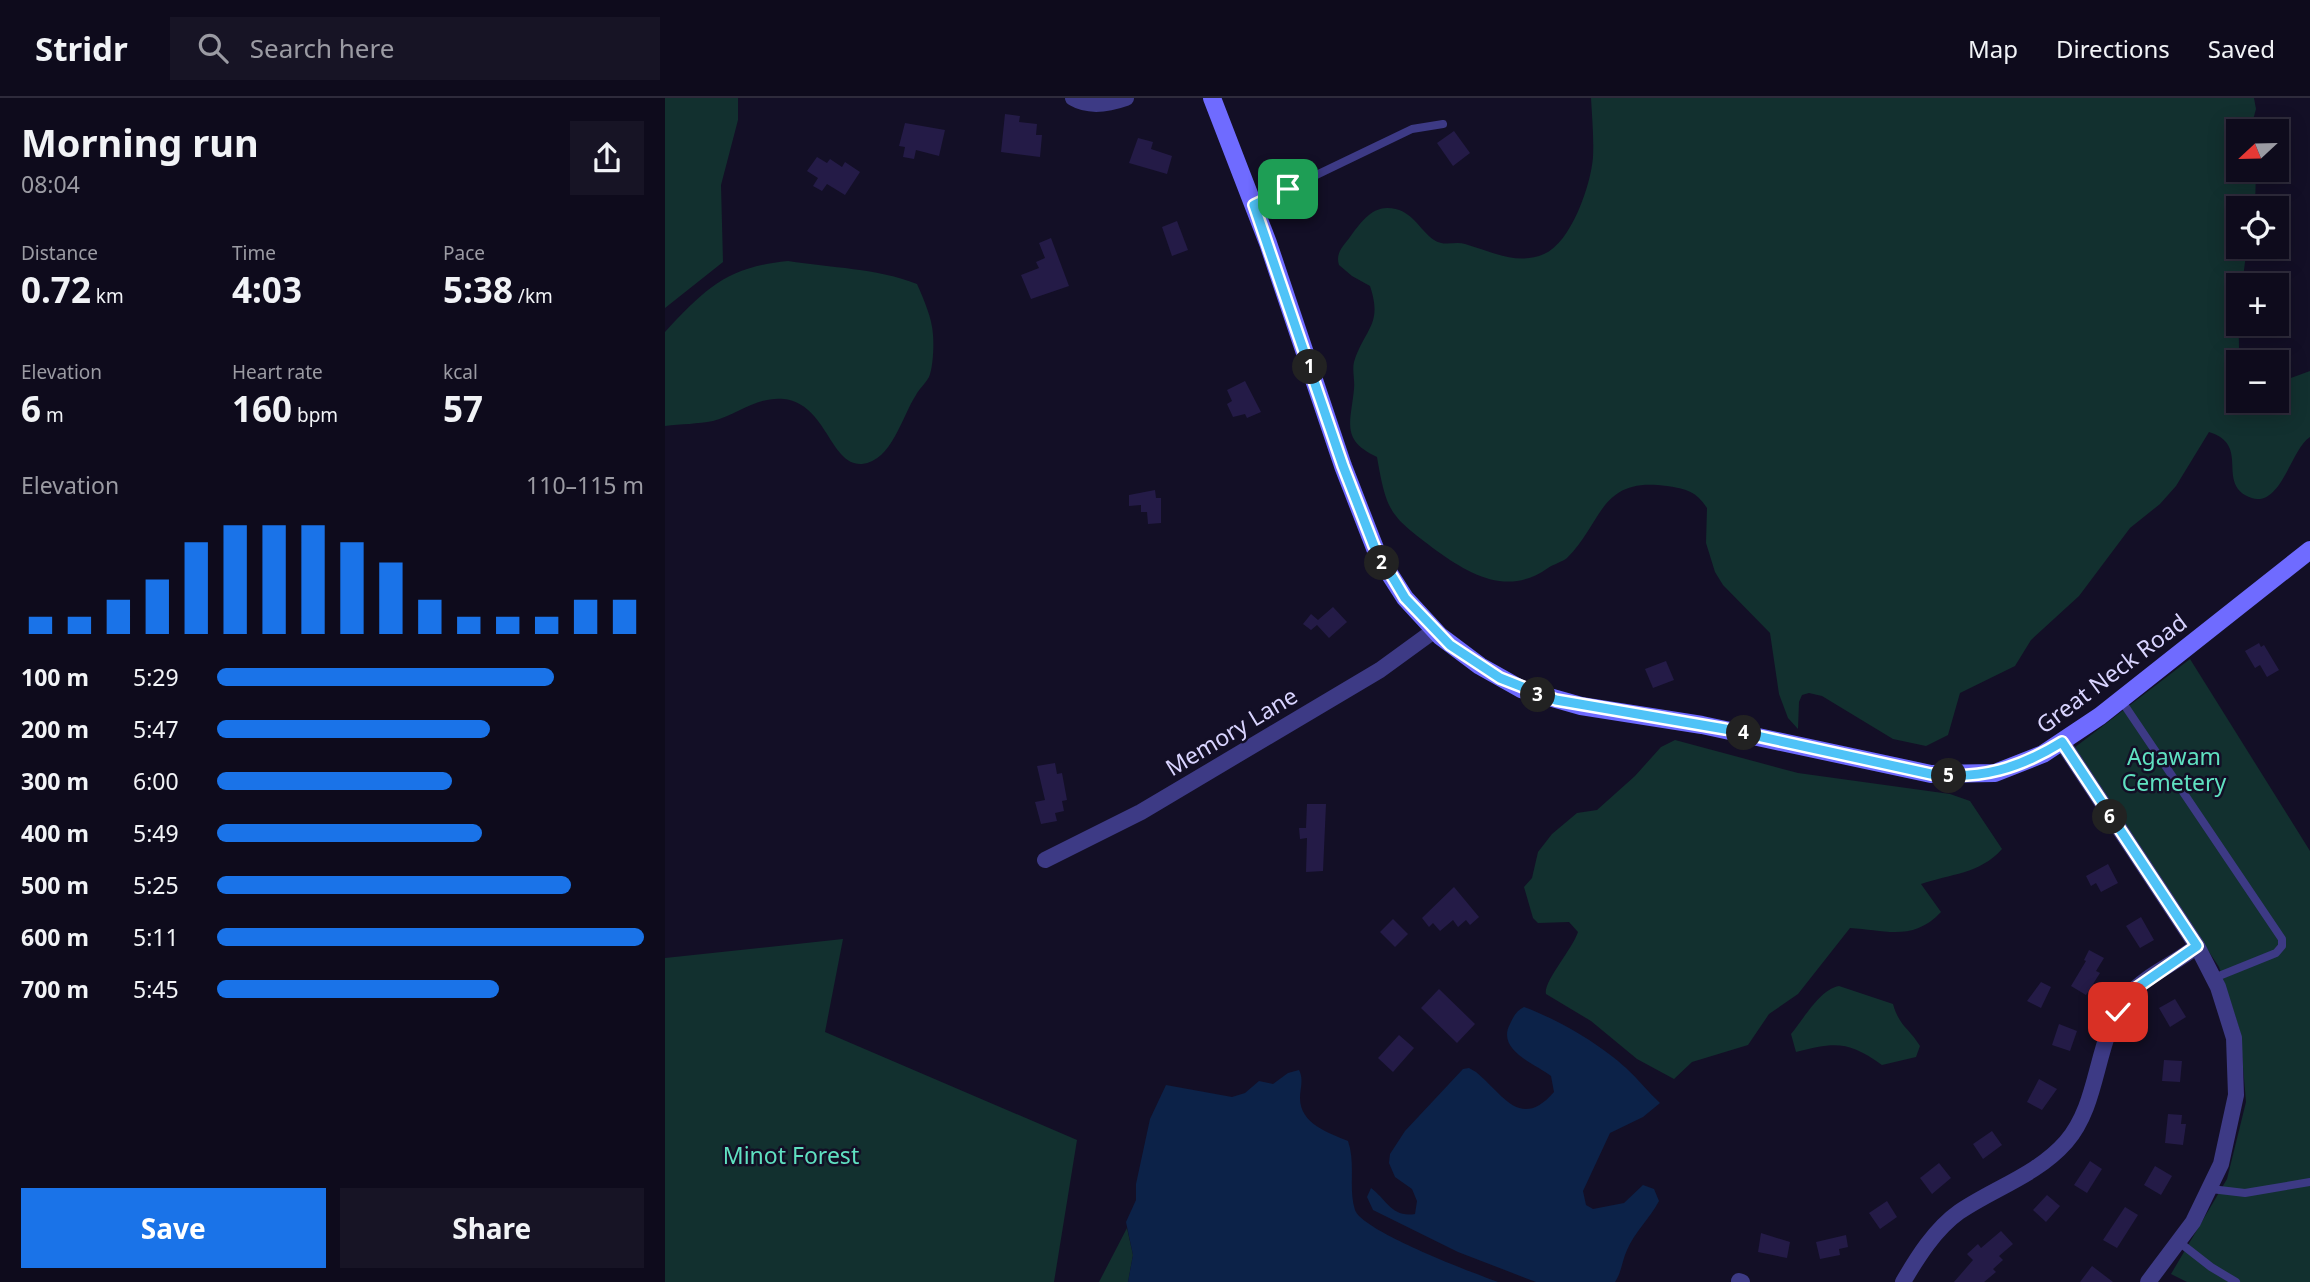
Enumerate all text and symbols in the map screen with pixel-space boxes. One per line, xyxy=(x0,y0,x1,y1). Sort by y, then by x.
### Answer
search box xyxy=(170,17,660,80)
text: Stridr xyxy=(35,26,128,71)
icon: search xyxy=(194,29,232,67)
text: Search here xyxy=(250,30,394,66)
text: Map xyxy=(1968,32,2018,65)
text: Directions xyxy=(2056,32,2170,65)
text: Saved xyxy=(2208,32,2275,65)
text: Morning run xyxy=(21,116,259,168)
north arrow xyxy=(2226,119,2289,182)
map controls xyxy=(2226,119,2289,413)
button: share xyxy=(570,121,644,195)
pin xyxy=(1258,159,1318,219)
text: 08:04 xyxy=(21,168,80,200)
icon: arrive xyxy=(1269,170,1307,208)
button: locate xyxy=(2226,196,2289,259)
text: Distance xyxy=(21,240,98,266)
text: Time xyxy=(232,240,276,266)
text: Pace xyxy=(443,240,485,266)
text: 0.72 xyxy=(21,266,91,313)
text: 4:03 xyxy=(232,266,302,313)
text: 5:38 xyxy=(443,266,513,313)
button: + xyxy=(2226,273,2289,336)
text: km xyxy=(91,283,124,309)
text: /km xyxy=(513,283,553,309)
pin: 1 xyxy=(1293,350,1327,384)
button: − xyxy=(2226,350,2289,413)
text: 1 xyxy=(1304,353,1315,379)
text: Elevation xyxy=(21,359,102,385)
text: Heart rate xyxy=(232,359,323,385)
text: kcal xyxy=(443,359,478,385)
text: 6 xyxy=(21,385,41,432)
text: 160 xyxy=(232,385,292,432)
text: 57 xyxy=(443,385,483,432)
text: m xyxy=(41,402,64,428)
text: bpm xyxy=(292,402,338,428)
text: Elevation xyxy=(21,469,119,501)
text: 110–115 m xyxy=(526,469,644,501)
pin: 2 xyxy=(1365,546,1399,580)
text: 2 xyxy=(1376,549,1387,575)
street label: Great Neck Road xyxy=(2029,606,2193,740)
text: 100 m xyxy=(21,661,89,693)
text: 5:29 xyxy=(133,661,179,693)
pin: 3 xyxy=(1521,678,1555,712)
street label: Memory Lane xyxy=(1159,679,1303,783)
text: 3 xyxy=(1532,681,1543,707)
text: 200 m xyxy=(21,713,89,745)
text: 5:47 xyxy=(133,713,179,745)
pin: 4 xyxy=(1727,716,1761,750)
text: 4 xyxy=(1738,719,1749,745)
park label: Agawam Cemetery xyxy=(2122,740,2227,798)
pin: 5 xyxy=(1931,758,1967,794)
text: 5 xyxy=(1943,762,1954,788)
text: 300 m xyxy=(21,765,89,797)
text: 6:00 xyxy=(133,765,179,797)
pin: 6 xyxy=(2093,800,2127,834)
text: 6 xyxy=(2104,803,2115,829)
text: 400 m xyxy=(21,817,89,849)
text: 5:49 xyxy=(133,817,179,849)
text: 500 m xyxy=(21,869,89,901)
text: 5:25 xyxy=(133,869,179,901)
text: 600 m xyxy=(21,921,89,953)
text: 5:11 xyxy=(133,921,179,953)
text: 700 m xyxy=(21,973,89,1005)
text: 5:45 xyxy=(133,973,179,1005)
pin xyxy=(2088,982,2148,1042)
icon: check xyxy=(2099,993,2137,1031)
park label: Minot Forest xyxy=(723,1139,859,1171)
button: Save xyxy=(21,1188,326,1268)
button: Share xyxy=(340,1188,644,1268)

